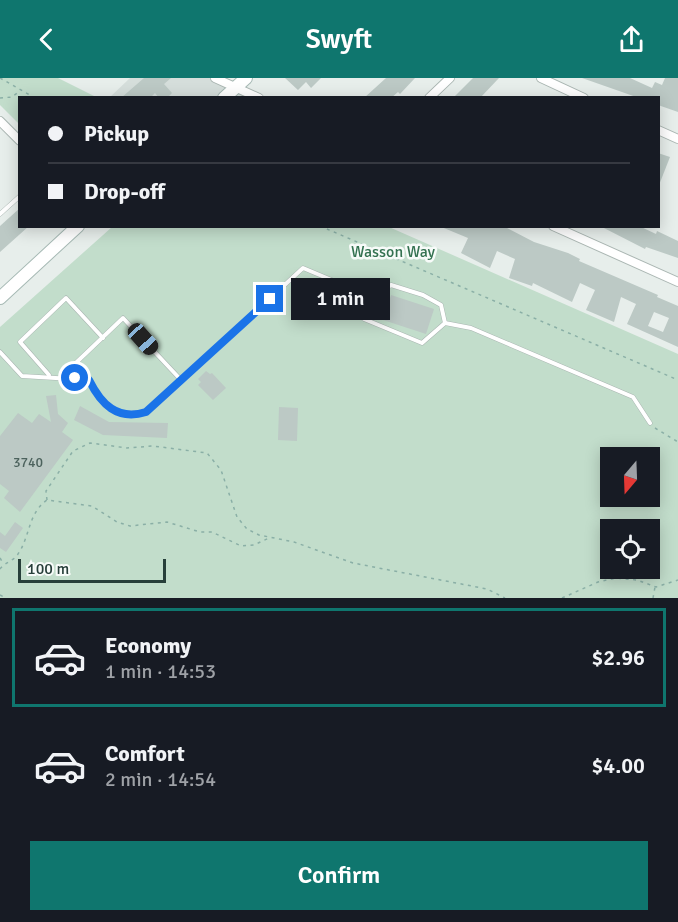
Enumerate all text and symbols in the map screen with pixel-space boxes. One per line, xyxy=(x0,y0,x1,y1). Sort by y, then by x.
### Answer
icon: back xyxy=(30,23,63,56)
text: Swyft xyxy=(306,23,372,56)
icon: share xyxy=(615,23,648,56)
text: Pickup xyxy=(84,120,149,147)
text: Drop-off xyxy=(84,178,165,205)
park label: Wasson Way xyxy=(351,242,436,262)
callout: 1 min xyxy=(291,278,390,320)
route end xyxy=(256,285,283,312)
text: 1 min xyxy=(317,286,364,311)
car xyxy=(124,320,162,358)
route start xyxy=(61,364,88,391)
north arrow xyxy=(600,447,660,507)
map controls xyxy=(600,447,660,579)
house number: 3740 xyxy=(13,454,43,471)
button: locate xyxy=(600,519,660,579)
scale bar xyxy=(18,556,166,583)
text: 100 m xyxy=(27,559,69,579)
icon: car xyxy=(33,631,87,685)
text: Economy xyxy=(105,632,191,659)
text: $2.96 xyxy=(591,644,645,671)
text: 1 min · 14:53 xyxy=(105,659,216,684)
icon: car xyxy=(33,739,87,793)
text: Comfort xyxy=(105,740,185,767)
text: $4.00 xyxy=(591,752,645,779)
text: 2 min · 14:54 xyxy=(105,767,216,792)
button: Confirm xyxy=(30,841,648,910)

